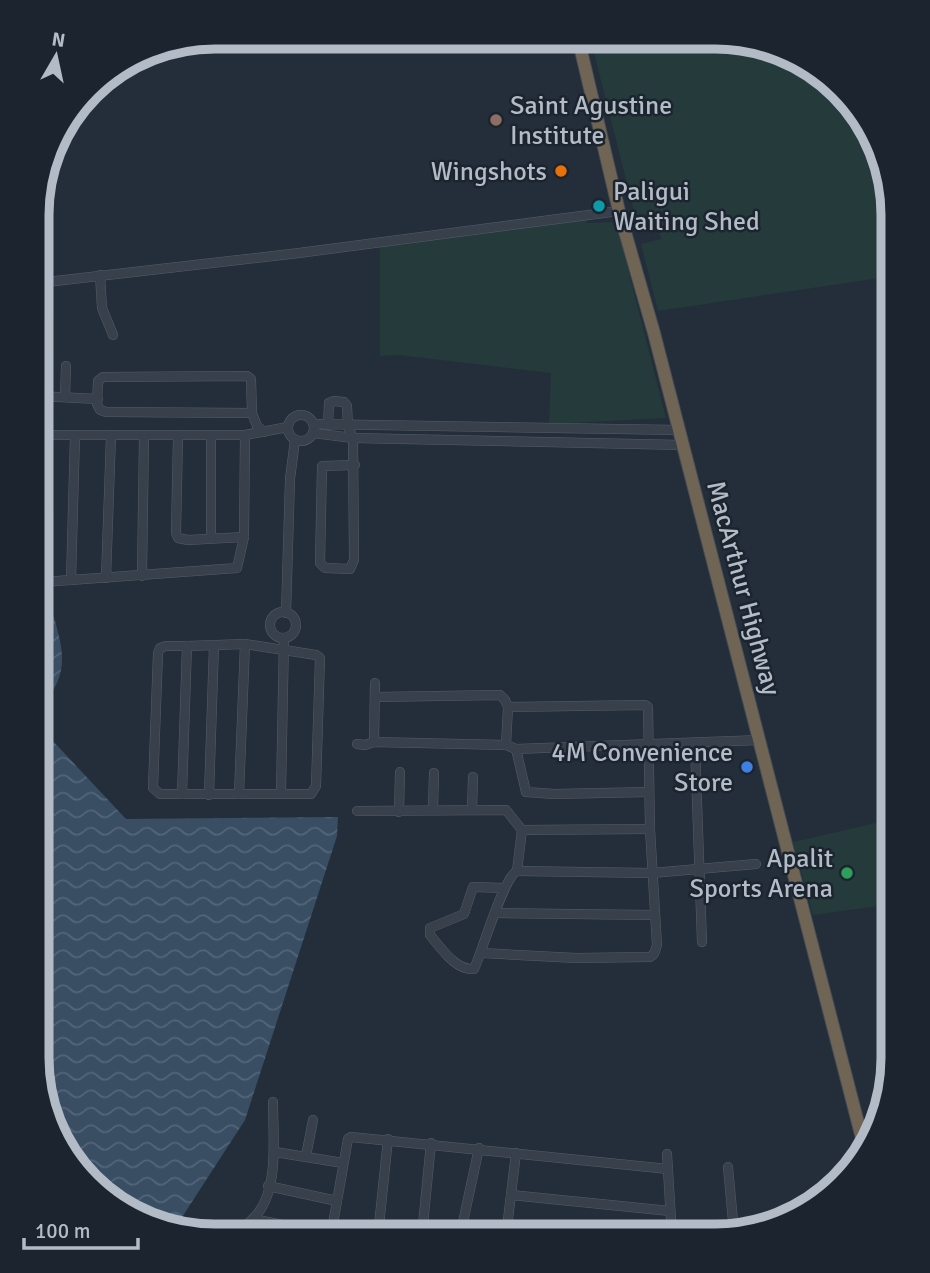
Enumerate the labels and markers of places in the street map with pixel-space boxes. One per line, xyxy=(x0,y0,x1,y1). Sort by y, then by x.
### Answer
place label: Saint Agustine Institute xyxy=(510,90,672,152)
marker: Saint Agustine Institute xyxy=(488,112,504,128)
place label: Wingshots xyxy=(431,156,547,188)
marker: Wingshots xyxy=(553,163,569,179)
place label: Paligui Waiting Shed xyxy=(613,176,760,238)
marker: Paligui Waiting Shed xyxy=(591,198,607,214)
place label: 4M Convenience Store xyxy=(551,737,733,799)
marker: 4M Convenience Store xyxy=(739,759,755,775)
place label: Apalit Sports Arena xyxy=(690,843,833,905)
marker: Apalit Sports Arena xyxy=(839,865,855,881)

